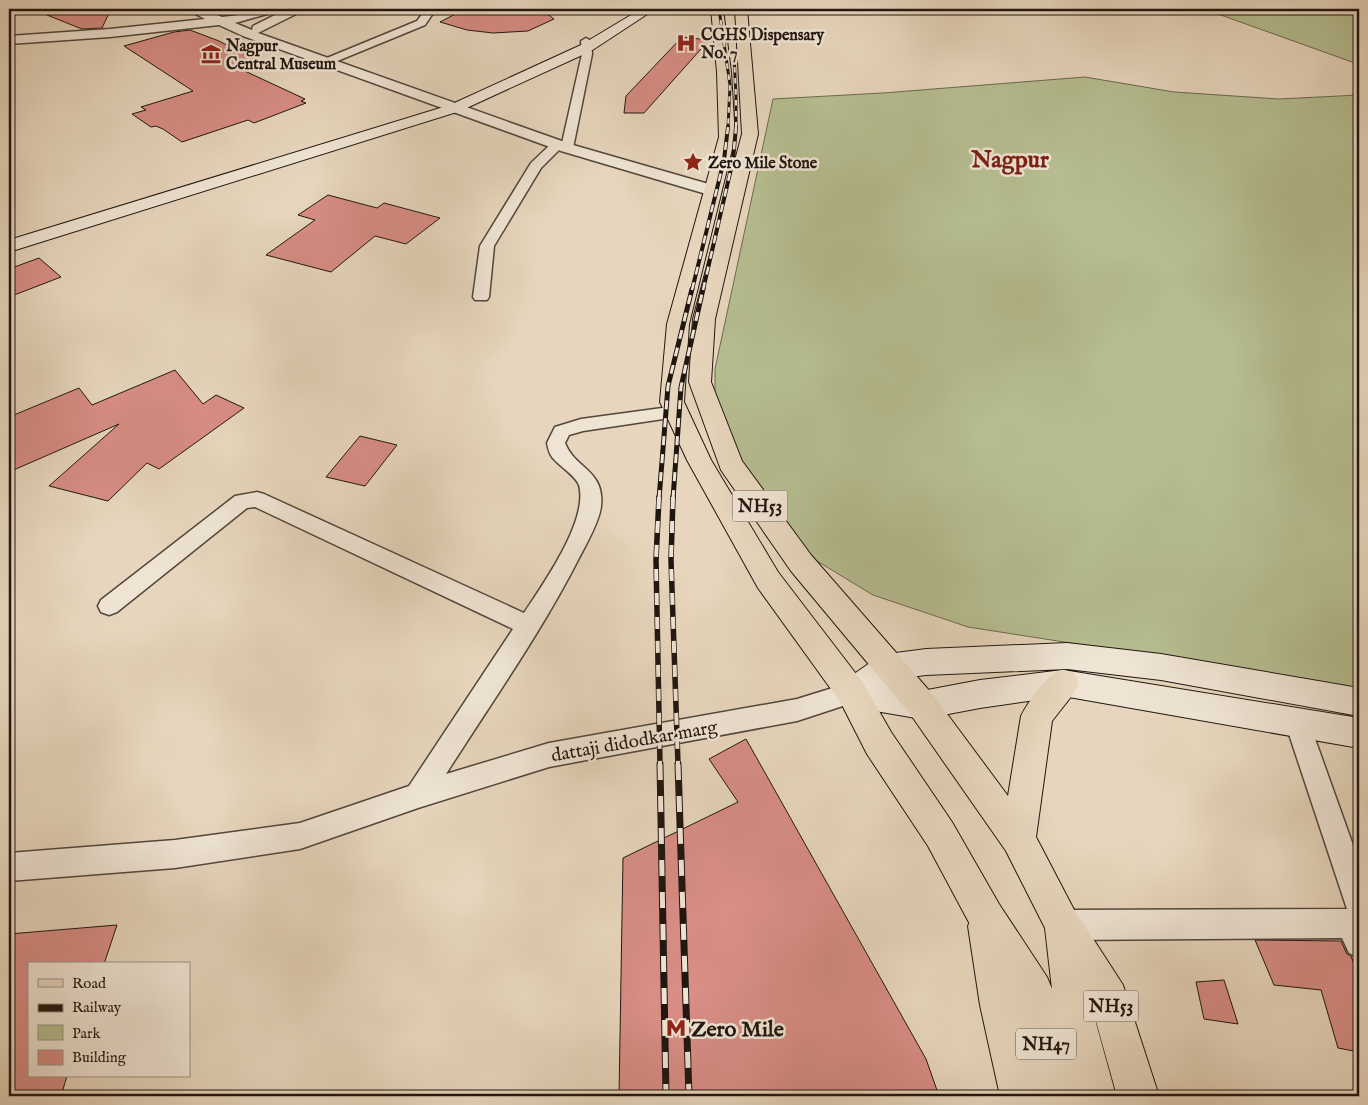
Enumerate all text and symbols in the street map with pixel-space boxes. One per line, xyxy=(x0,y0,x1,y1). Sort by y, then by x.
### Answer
place label: CGHS Dispensary No. 7 xyxy=(700,26,825,64)
hospital icon: CGHS Dispensary No. 7 xyxy=(675,32,697,54)
place label: Nagpur Central Museum xyxy=(225,37,337,75)
museum icon: Nagpur Central Museum xyxy=(200,43,222,65)
district label: Nagpur xyxy=(970,145,1049,176)
place icon: Zero Mile Stone xyxy=(682,151,704,173)
place label: Zero Mile Stone xyxy=(708,154,818,174)
road number: NH53 xyxy=(732,491,788,522)
street label: dattaji didodkar marg xyxy=(549,715,720,768)
legend xyxy=(28,962,190,1078)
text: Road xyxy=(72,974,107,993)
road number: NH53 xyxy=(1084,990,1138,1021)
text: Railway xyxy=(72,998,122,1017)
place label: Zero Mile xyxy=(691,1016,784,1044)
metro station icon: Zero Mile xyxy=(665,1017,687,1039)
text: Park xyxy=(72,1024,102,1043)
road number: NH47 xyxy=(1016,1028,1076,1060)
text: Building xyxy=(72,1048,127,1067)

